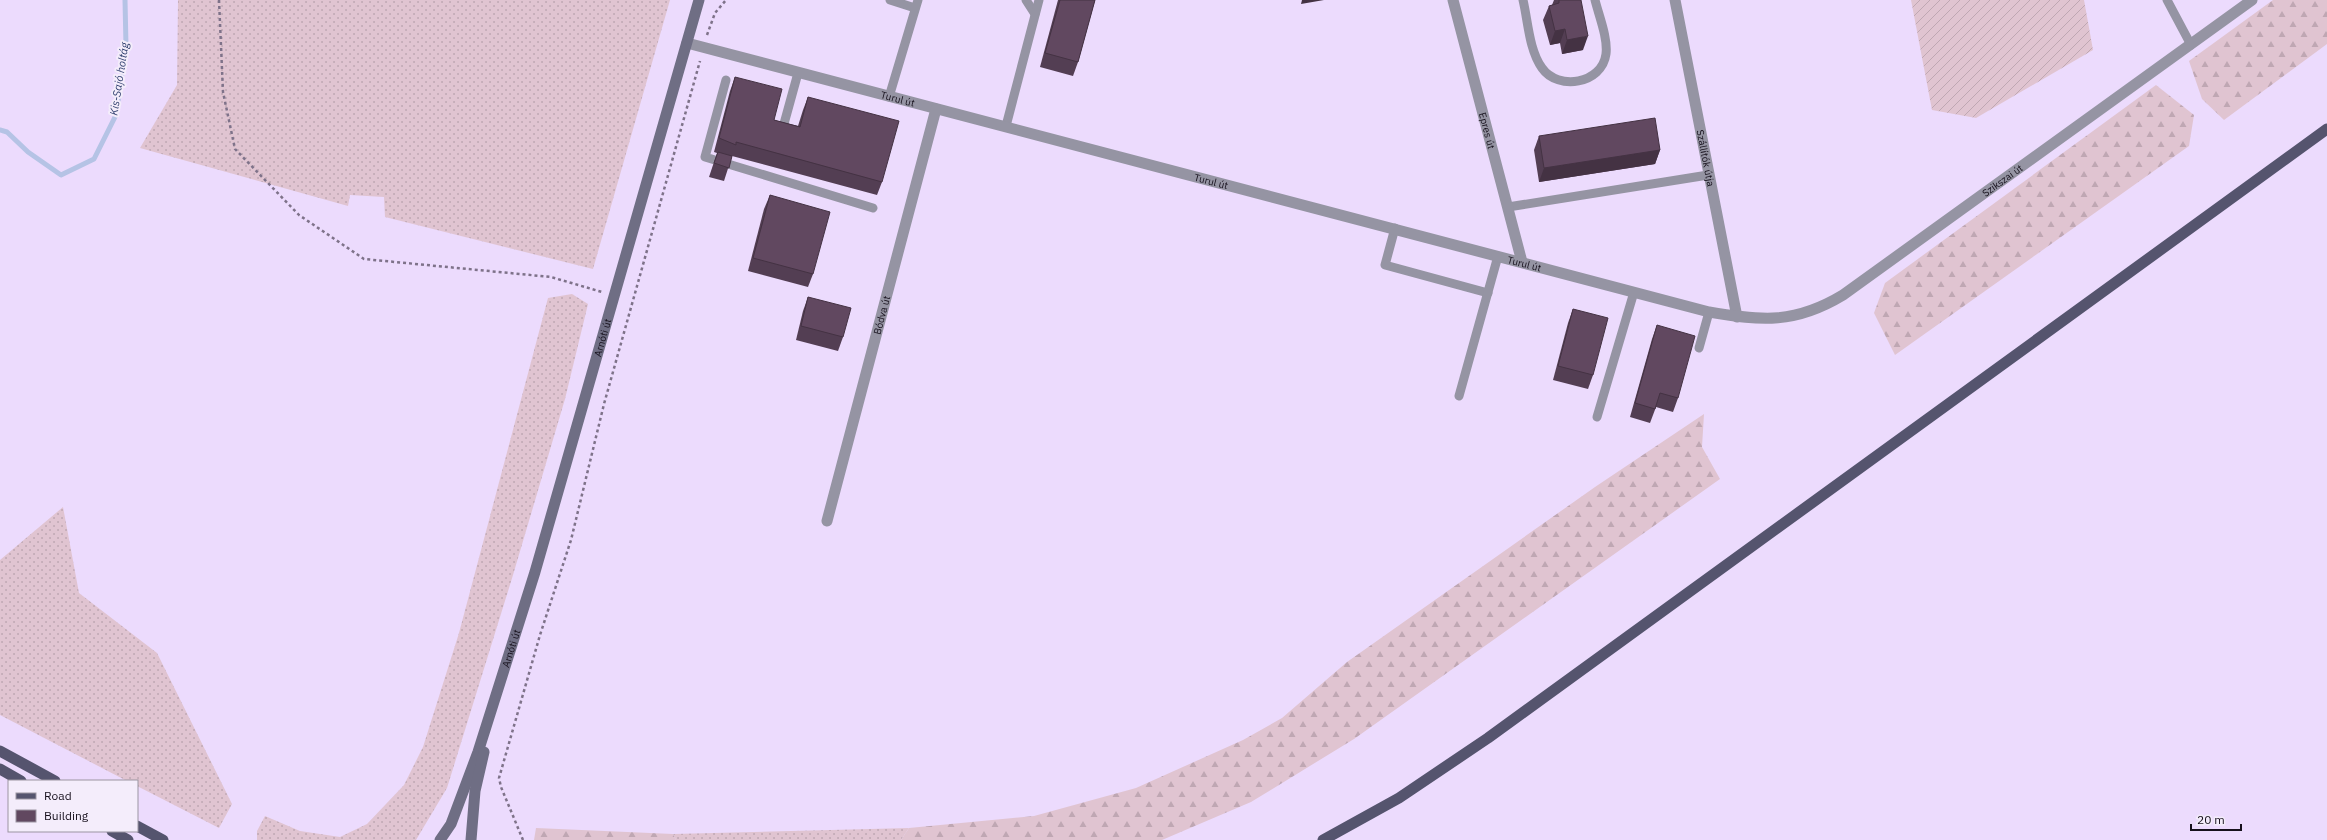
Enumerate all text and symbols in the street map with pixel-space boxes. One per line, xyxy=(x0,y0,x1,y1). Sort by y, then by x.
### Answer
water label: Kis-Sajó holtág xyxy=(106,41,132,116)
street label: Turul út xyxy=(879,88,917,109)
street label: Epres út xyxy=(1476,111,1499,151)
street label: Szállítók útja xyxy=(1694,129,1718,188)
street label: Szikszai út xyxy=(1979,161,2025,199)
street label: Turul út xyxy=(1193,170,1230,192)
street label: Turul út xyxy=(1506,253,1543,274)
street label: Bódva út xyxy=(870,294,893,336)
street label: Arnóti út xyxy=(591,317,614,358)
street label: Arnóti út xyxy=(499,627,523,669)
legend xyxy=(8,780,138,832)
text: Road xyxy=(44,788,72,803)
scale bar xyxy=(2191,806,2241,832)
text: Building xyxy=(44,808,89,823)
text: 20 m xyxy=(2197,812,2225,827)

